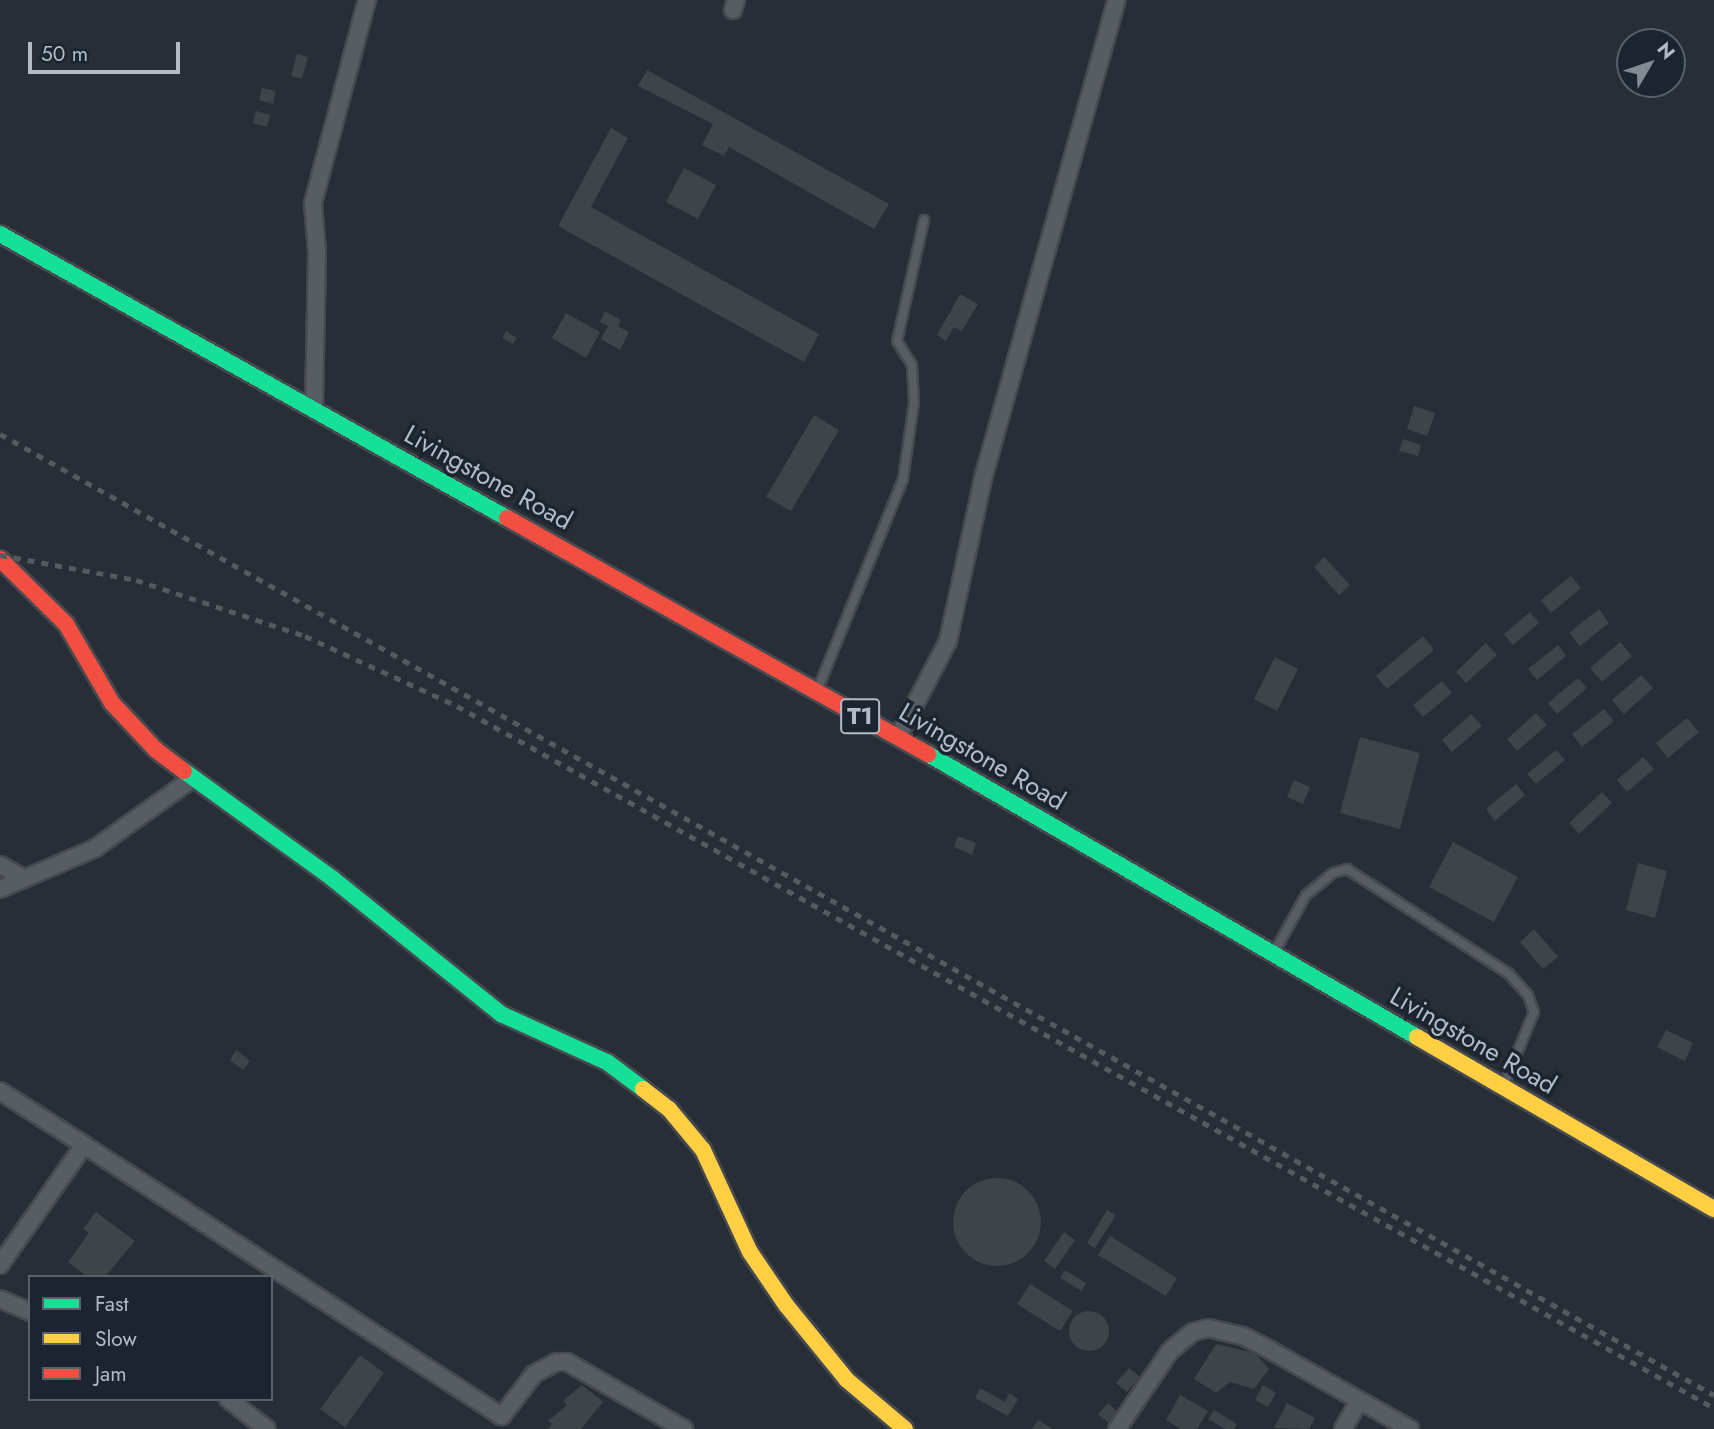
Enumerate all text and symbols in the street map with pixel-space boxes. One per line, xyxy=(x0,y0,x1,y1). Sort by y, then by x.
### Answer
scale bar xyxy=(32,28,184,72)
north arrow xyxy=(1616,28,1686,98)
text: N xyxy=(1651,36,1681,65)
text: 50 m xyxy=(41,39,88,69)
street label: Livingstone Road xyxy=(399,419,577,537)
road number: T1 xyxy=(839,696,881,736)
street label: Livingstone Road xyxy=(893,697,1071,817)
street label: Livingstone Road xyxy=(1384,981,1562,1101)
legend xyxy=(28,1275,273,1401)
text: Fast xyxy=(95,1289,128,1319)
text: Slow xyxy=(95,1324,137,1354)
text: Jam xyxy=(95,1359,127,1389)

